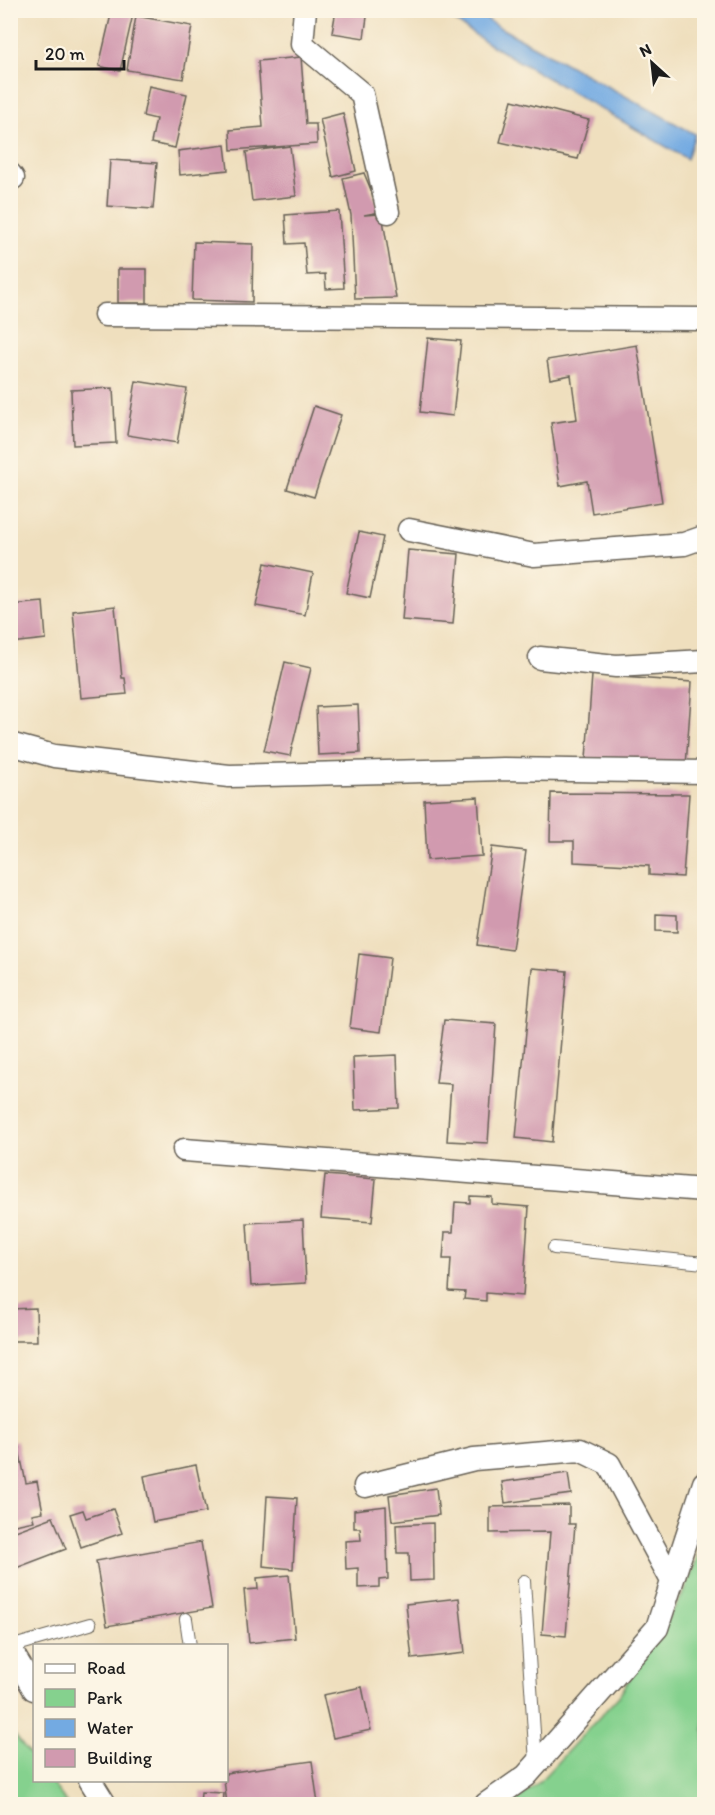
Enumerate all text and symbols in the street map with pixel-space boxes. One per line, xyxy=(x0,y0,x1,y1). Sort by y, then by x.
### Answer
scale bar xyxy=(36,33,124,71)
north arrow xyxy=(622,33,682,93)
text: N xyxy=(636,39,655,61)
text: 20 m xyxy=(45,43,85,65)
legend xyxy=(33,1644,228,1782)
text: Road xyxy=(87,1657,126,1679)
text: Park xyxy=(87,1687,122,1709)
text: Water xyxy=(87,1717,133,1739)
text: Building xyxy=(87,1747,153,1769)

